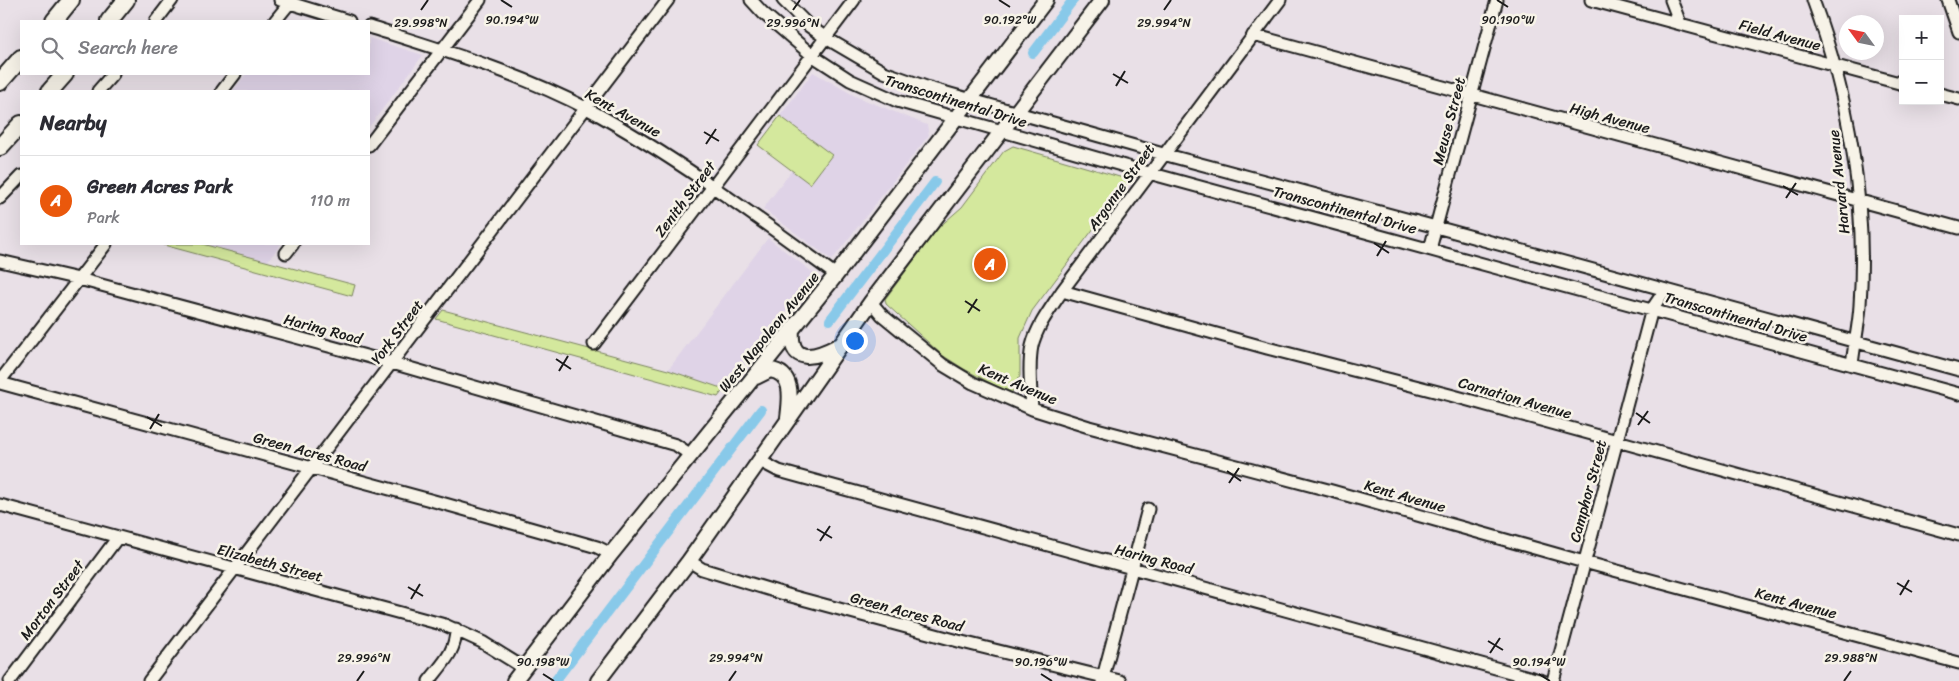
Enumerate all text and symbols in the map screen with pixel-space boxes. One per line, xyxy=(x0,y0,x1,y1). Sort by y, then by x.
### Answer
text: 90.194°W xyxy=(486,9,539,31)
text: 90.192°W xyxy=(984,9,1037,31)
text: 90.190°W xyxy=(1481,9,1535,31)
text: 29.998°N xyxy=(394,12,448,34)
text: 29.996°N xyxy=(767,12,820,34)
text: 29.994°N xyxy=(1137,12,1191,34)
street label: Field Avenue xyxy=(1736,12,1824,58)
north arrow xyxy=(1839,15,1884,60)
map controls xyxy=(1899,15,1944,105)
button: + xyxy=(1899,15,1944,60)
search box xyxy=(20,20,370,75)
text: Search here xyxy=(78,31,178,64)
icon: search xyxy=(38,34,66,62)
button: − xyxy=(1899,60,1944,105)
street label: Transcontinental Drive xyxy=(881,67,1031,135)
street label: Meuse Street xyxy=(1425,74,1473,168)
street label: Kent Avenue xyxy=(580,81,666,145)
street label: High Avenue xyxy=(1567,95,1653,141)
text: Nearby xyxy=(40,104,106,142)
street label: Harvard Avenue xyxy=(1821,128,1857,235)
street label: Argonne Street xyxy=(1080,137,1162,237)
street label: Zenith Street xyxy=(648,154,723,243)
text: Green Acres Park xyxy=(87,170,233,203)
street label: Transcontinental Drive xyxy=(1270,178,1420,242)
text: A xyxy=(51,186,61,215)
text: 110 m xyxy=(310,186,350,215)
text: Park xyxy=(87,203,120,232)
pin: A xyxy=(974,245,1006,283)
street label: West Napoleon Avenue xyxy=(712,265,826,398)
street label: Transcontinental Drive xyxy=(1661,284,1811,350)
street label: York Street xyxy=(364,294,430,370)
street label: Haring Road xyxy=(281,306,366,352)
your location xyxy=(842,328,868,354)
street label: Kent Avenue xyxy=(974,356,1062,412)
street label: Carnation Avenue xyxy=(1455,369,1575,427)
street label: Green Acres Road xyxy=(250,424,371,480)
street label: Camphor Street xyxy=(1562,436,1614,545)
street label: Kent Avenue xyxy=(1361,472,1449,520)
street label: Elizabeth Street xyxy=(214,536,326,590)
street label: Haring Road xyxy=(1112,536,1197,582)
street label: Morton Street xyxy=(13,553,92,646)
street label: Kent Avenue xyxy=(1752,580,1840,626)
street label: Green Acres Road xyxy=(847,584,968,640)
text: 29.996°N xyxy=(338,647,391,669)
text: 29.994°N xyxy=(709,647,763,669)
text: 29.988°N xyxy=(1824,647,1878,669)
text: 90.198°W xyxy=(517,651,570,673)
text: 90.196°W xyxy=(1015,651,1068,673)
text: 90.194°W xyxy=(1513,651,1566,673)

